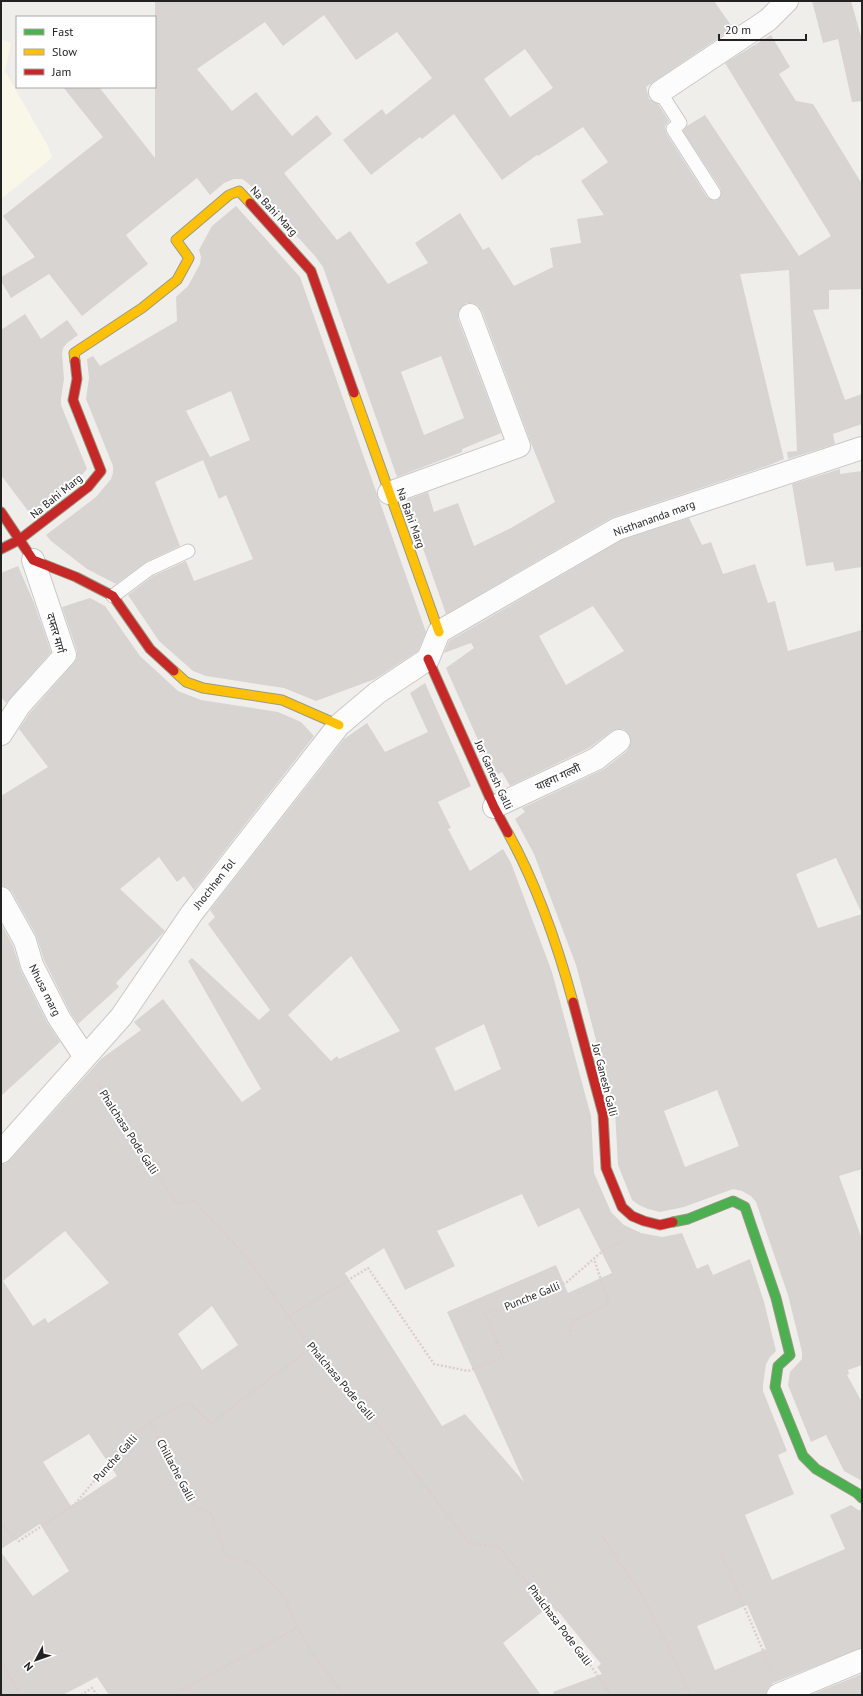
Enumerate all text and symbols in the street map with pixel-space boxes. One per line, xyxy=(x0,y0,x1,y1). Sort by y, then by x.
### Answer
legend xyxy=(16,16,156,88)
scale bar xyxy=(719,16,806,42)
text: 20 m xyxy=(725,22,751,37)
text: Fast xyxy=(52,24,73,39)
text: Slow xyxy=(52,44,77,59)
text: Jam xyxy=(51,64,71,79)
street label: Na Bahi Marg xyxy=(247,183,301,239)
street label: Na Bahi Marg xyxy=(27,471,85,521)
street label: Na Bahi Marg xyxy=(394,486,428,550)
street label: Nisthananda marg xyxy=(611,497,697,539)
street label: दफ्तर मार्ग xyxy=(44,611,69,656)
street label: Jor Ganesh Galli xyxy=(471,737,516,812)
street label: याहगा गल्ली xyxy=(533,760,583,794)
street label: Jhochhen Tol xyxy=(189,855,239,913)
street label: Nhusa marg xyxy=(26,962,64,1018)
street label: Jor Ganesh Galli xyxy=(589,1041,621,1118)
street label: Phalchasa Pode Galli xyxy=(96,1087,162,1177)
street label: Punche Galli xyxy=(502,1278,562,1314)
street label: Phalchasa Pode Galli xyxy=(304,1339,378,1423)
street label: Punche Galli xyxy=(90,1431,140,1485)
street label: Chillache Galli xyxy=(154,1437,198,1503)
street label: Phalchasa Pode Galli xyxy=(525,1582,595,1668)
north arrow xyxy=(16,1640,56,1680)
text: N xyxy=(21,1659,36,1674)

